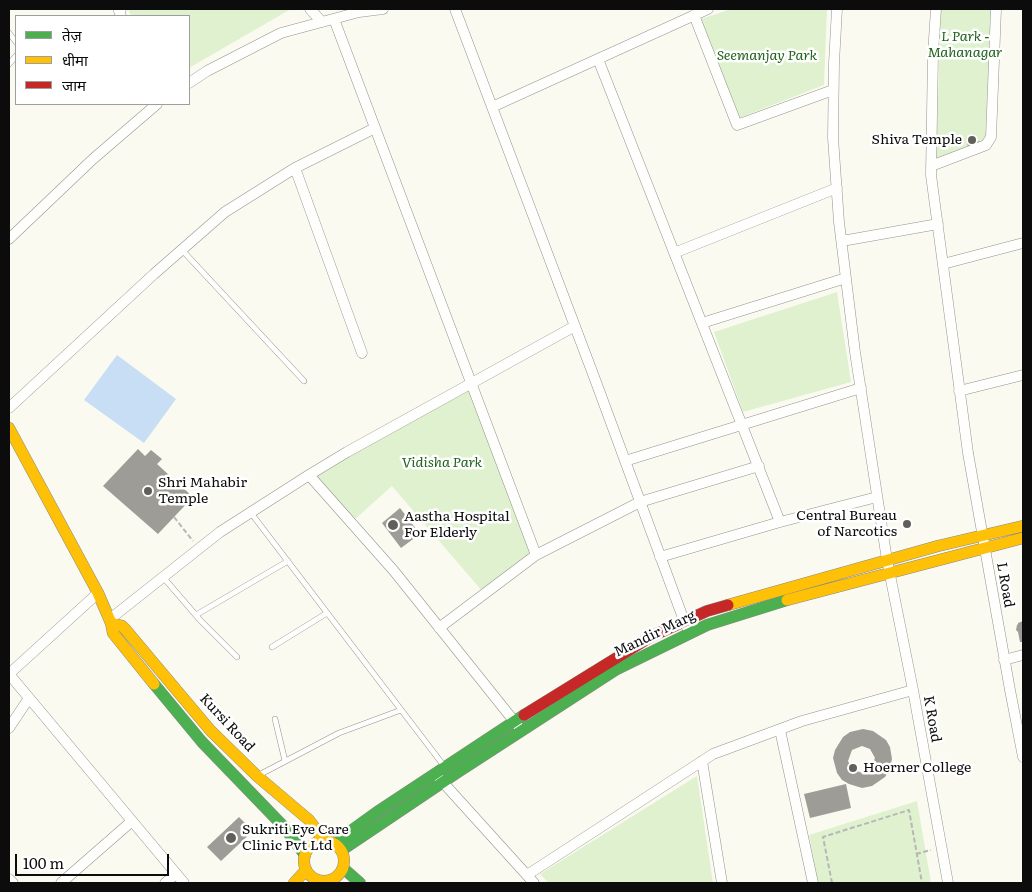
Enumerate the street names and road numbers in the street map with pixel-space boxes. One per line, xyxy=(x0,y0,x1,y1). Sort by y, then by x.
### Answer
street label: L Road xyxy=(993,561,1017,609)
street label: Mandir Marg xyxy=(611,607,699,661)
street label: Kursi Road xyxy=(196,691,258,755)
street label: K Road xyxy=(920,694,944,744)

